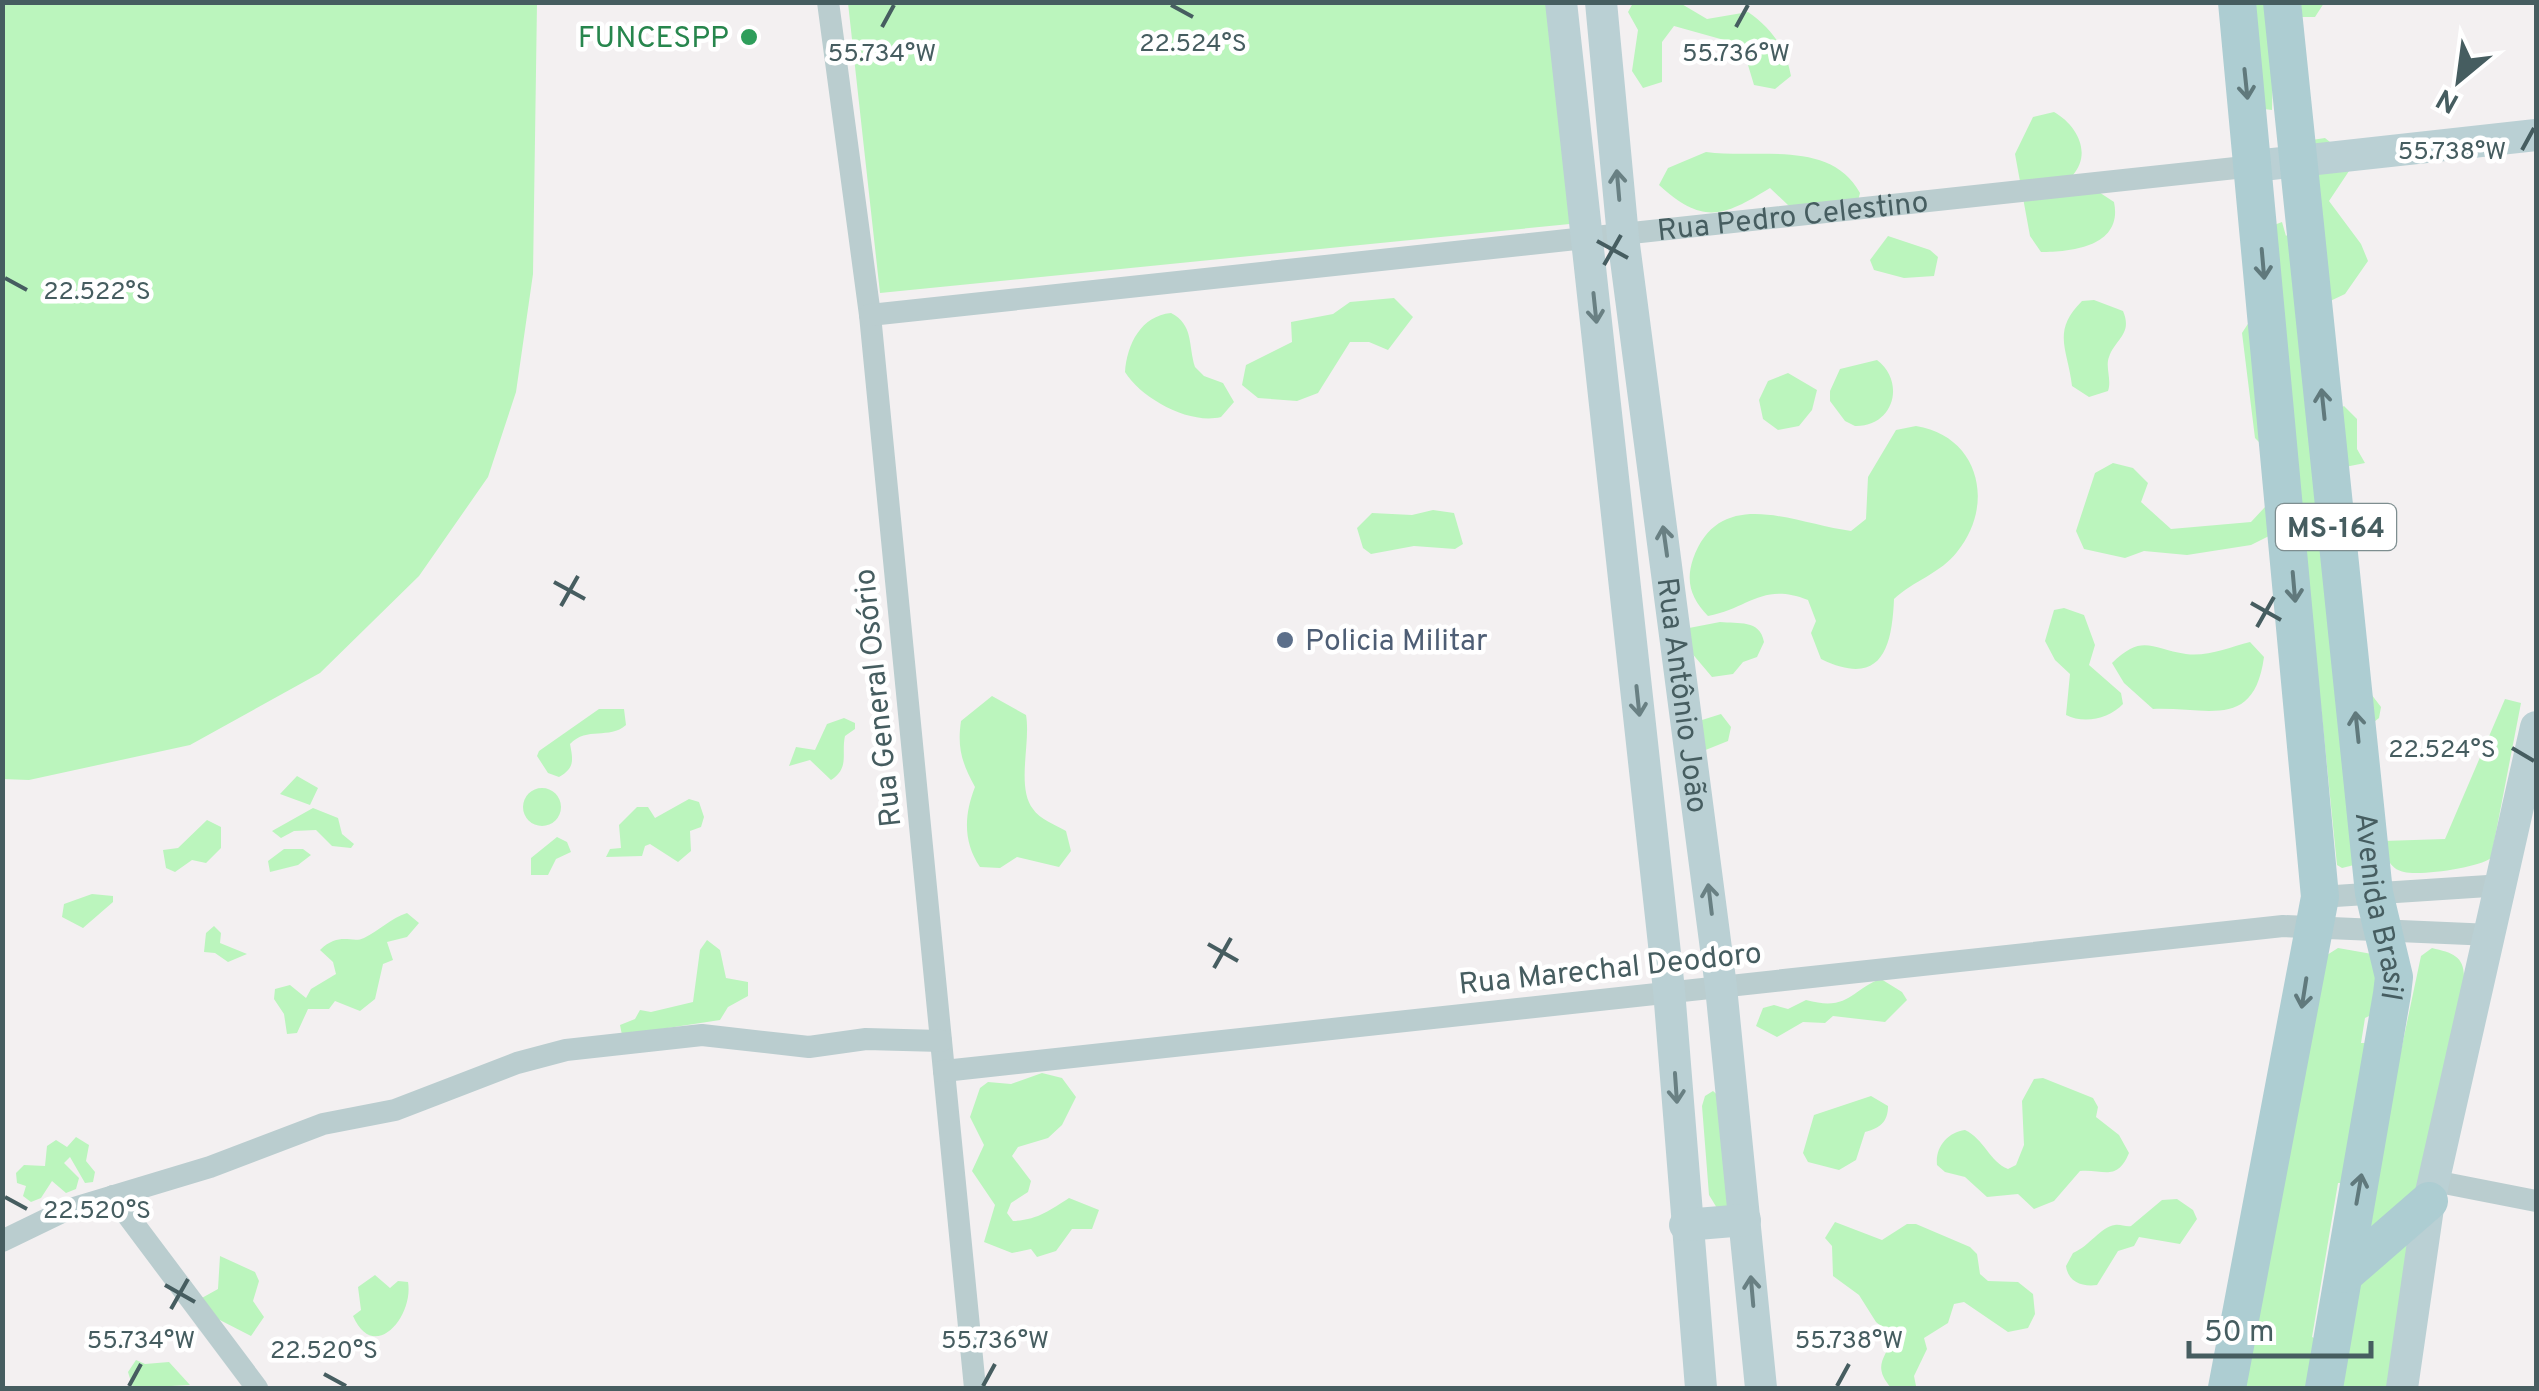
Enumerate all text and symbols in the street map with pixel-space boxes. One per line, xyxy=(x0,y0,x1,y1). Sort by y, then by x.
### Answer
place label: FUNCESPP xyxy=(578,21,729,58)
marker: FUNCESPP xyxy=(738,26,760,48)
text: 22.524°S xyxy=(1139,29,1247,61)
north arrow xyxy=(2409,30,2509,130)
text: 55.734°W xyxy=(828,39,936,71)
text: 55.736°W xyxy=(1682,39,1790,71)
one-way arrow xyxy=(2236,68,2255,100)
text: N xyxy=(2431,79,2466,120)
text: 55.738°W xyxy=(2398,137,2506,169)
one-way arrow xyxy=(1609,169,1628,201)
street label: Rua Pedro Celestino xyxy=(1656,185,1930,251)
one-way arrow xyxy=(2254,247,2273,279)
text: 22.522°S xyxy=(43,277,151,309)
one-way arrow xyxy=(1586,292,1605,324)
one-way arrow xyxy=(2313,388,2332,420)
road number: MS-164 xyxy=(2276,504,2396,550)
one-way arrow xyxy=(1656,526,1674,558)
street label: Rua General Osório xyxy=(848,567,911,829)
one-way arrow xyxy=(2285,570,2304,603)
street label: Rua Antônio João xyxy=(1647,575,1714,815)
place label: Policia Militar xyxy=(1305,624,1488,661)
marker: Policia Militar xyxy=(1274,629,1296,651)
one-way arrow xyxy=(1629,684,1648,716)
one-way arrow xyxy=(2347,711,2366,743)
text: 22.524°S xyxy=(2388,735,2496,767)
street label: Avenida Brasil xyxy=(2345,811,2411,1003)
one-way arrow xyxy=(1700,883,1719,915)
street label: Rua Marechal Deodoro xyxy=(1457,936,1764,1005)
one-way arrow xyxy=(2294,976,2313,1008)
one-way arrow xyxy=(1666,1071,1685,1103)
one-way arrow xyxy=(2350,1173,2369,1206)
text: 22.520°S xyxy=(43,1196,151,1228)
one-way arrow xyxy=(1742,1276,1761,1308)
scale bar xyxy=(2189,1296,2372,1358)
text: 50 m xyxy=(2204,1315,2274,1352)
text: 55.734°W xyxy=(87,1326,195,1358)
text: 55.736°W xyxy=(941,1326,1049,1358)
text: 55.738°W xyxy=(1795,1326,1903,1358)
text: 22.520°S xyxy=(270,1336,378,1368)

